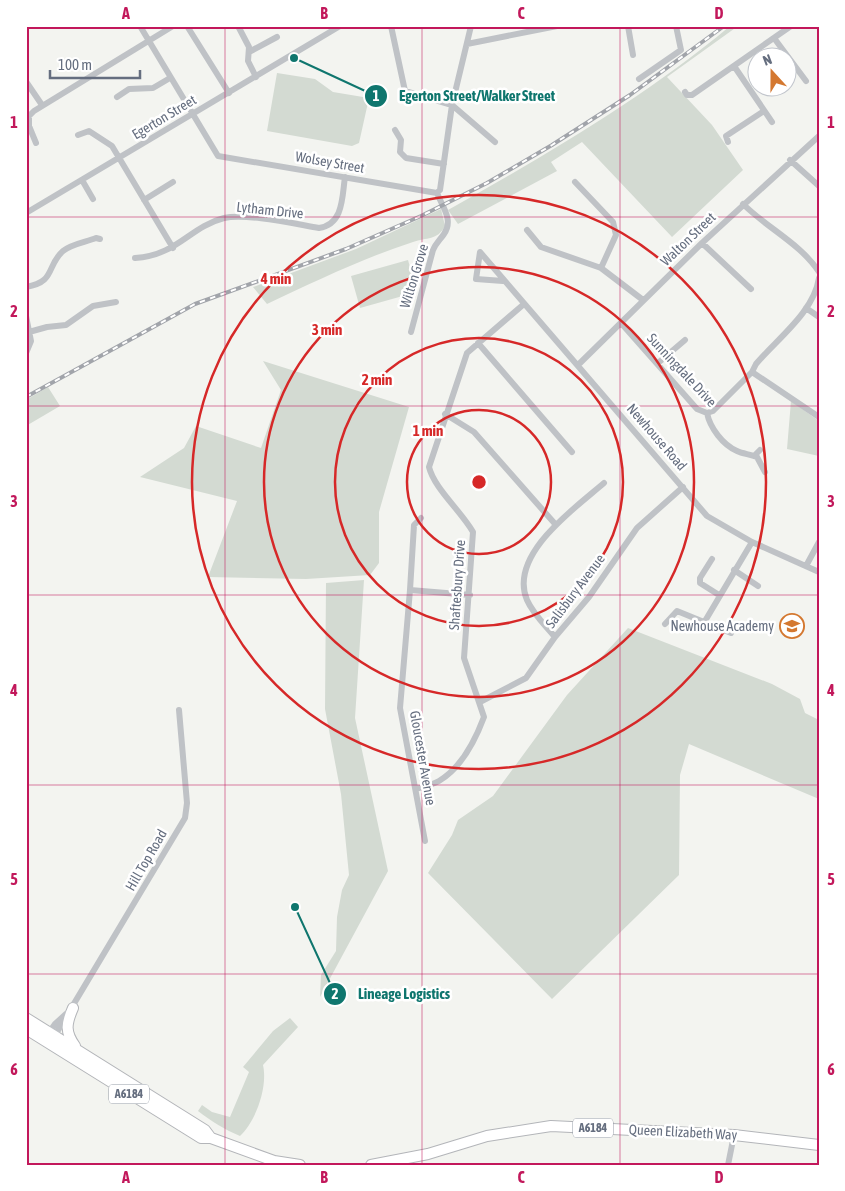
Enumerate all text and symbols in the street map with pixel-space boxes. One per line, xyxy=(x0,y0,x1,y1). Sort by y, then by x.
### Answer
text: A xyxy=(121,4,130,22)
text: B xyxy=(320,4,328,22)
text: C xyxy=(517,4,525,22)
text: D xyxy=(715,4,724,22)
scale bar xyxy=(50,48,140,80)
north arrow xyxy=(748,48,798,98)
text: N xyxy=(761,51,774,69)
text: 100 m xyxy=(58,56,92,73)
callout: Egerton Street/Walker Street xyxy=(364,81,565,111)
text: 1 xyxy=(372,87,380,104)
text: Egerton Street/Walker Street xyxy=(399,87,556,104)
street label: Egerton Street xyxy=(129,92,199,142)
text: 1 xyxy=(10,113,18,131)
text: 1 xyxy=(827,113,835,131)
street label: Wolsey Street xyxy=(294,148,366,176)
street label: Lytham Drive xyxy=(236,199,304,221)
street label: Walton Street xyxy=(657,209,719,269)
street label: Wilton Grove xyxy=(397,242,431,310)
text: 4 min xyxy=(260,270,291,287)
text: 2 xyxy=(10,302,18,320)
text: 2 xyxy=(827,302,835,320)
text: 3 min xyxy=(312,321,342,338)
street label: Sunningdale Drive xyxy=(644,330,720,410)
text: 2 min xyxy=(362,371,392,388)
street label: Newhouse Road xyxy=(624,400,690,474)
text: 1 min xyxy=(413,422,443,439)
centre of rings xyxy=(470,473,488,491)
text: 3 xyxy=(10,492,18,510)
text: 3 xyxy=(827,492,835,510)
street label: Shaftesbury Drive xyxy=(446,539,468,631)
street label: Salisbury Avenue xyxy=(542,551,608,631)
school or university icon: Newhouse Academy xyxy=(779,613,805,639)
place label: Newhouse Academy xyxy=(670,618,774,634)
text: 4 xyxy=(9,681,18,699)
text: 4 xyxy=(826,681,835,699)
street label: Gloucester Avenue xyxy=(407,709,439,807)
street label: Hill Top Road xyxy=(122,827,170,893)
text: 5 xyxy=(10,870,18,888)
text: 5 xyxy=(827,870,835,888)
callout: Lineage Logistics xyxy=(323,979,460,1009)
text: 2 xyxy=(331,985,339,1002)
text: Lineage Logistics xyxy=(358,985,451,1002)
text: 6 xyxy=(10,1060,18,1078)
text: 6 xyxy=(827,1060,835,1078)
road number: A6184 xyxy=(109,1084,149,1104)
road number: A6184 xyxy=(573,1118,613,1138)
street label: Queen Elizabeth Way xyxy=(628,1121,738,1143)
text: A xyxy=(121,1168,130,1186)
text: B xyxy=(320,1168,328,1186)
text: C xyxy=(517,1168,525,1186)
text: D xyxy=(715,1168,724,1186)

